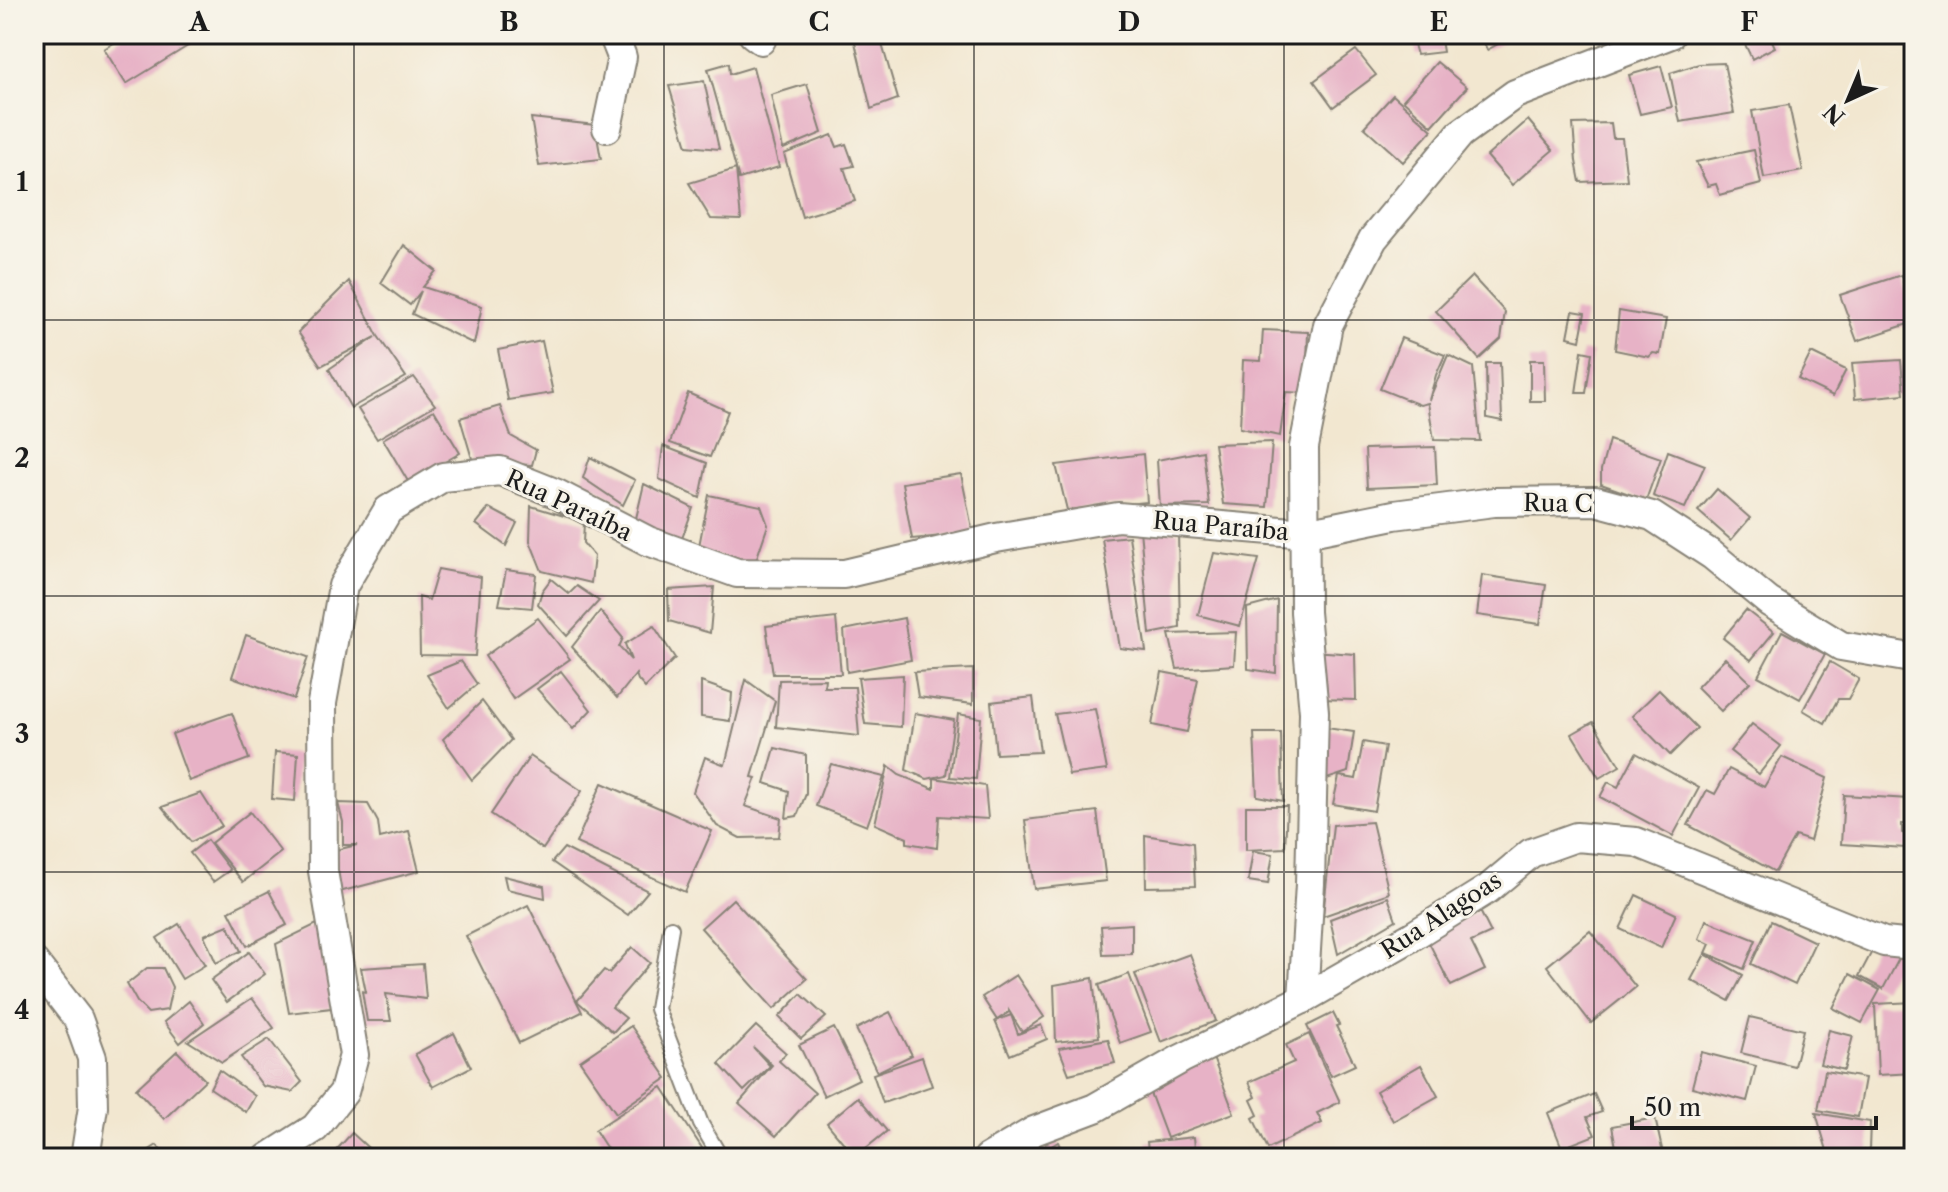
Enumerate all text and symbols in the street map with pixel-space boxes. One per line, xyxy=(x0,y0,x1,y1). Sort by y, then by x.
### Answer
text: A xyxy=(188,6,210,38)
text: B xyxy=(499,6,519,38)
text: C xyxy=(809,6,829,38)
text: D xyxy=(1118,6,1140,38)
text: E xyxy=(1430,6,1448,38)
text: F xyxy=(1740,6,1758,38)
north arrow xyxy=(1808,60,1888,140)
text: N xyxy=(1818,98,1851,130)
text: 1 xyxy=(16,166,28,198)
text: 2 xyxy=(14,442,30,474)
street label: Rua Paraíba xyxy=(501,463,637,547)
street label: Rua C xyxy=(1523,488,1593,518)
street label: Rua Paraíba xyxy=(1152,506,1291,546)
text: 3 xyxy=(15,718,29,750)
street label: Rua Alagoas xyxy=(1375,865,1507,965)
text: 4 xyxy=(14,994,30,1026)
scale bar xyxy=(1632,1080,1876,1130)
text: 50 m xyxy=(1644,1093,1701,1122)

